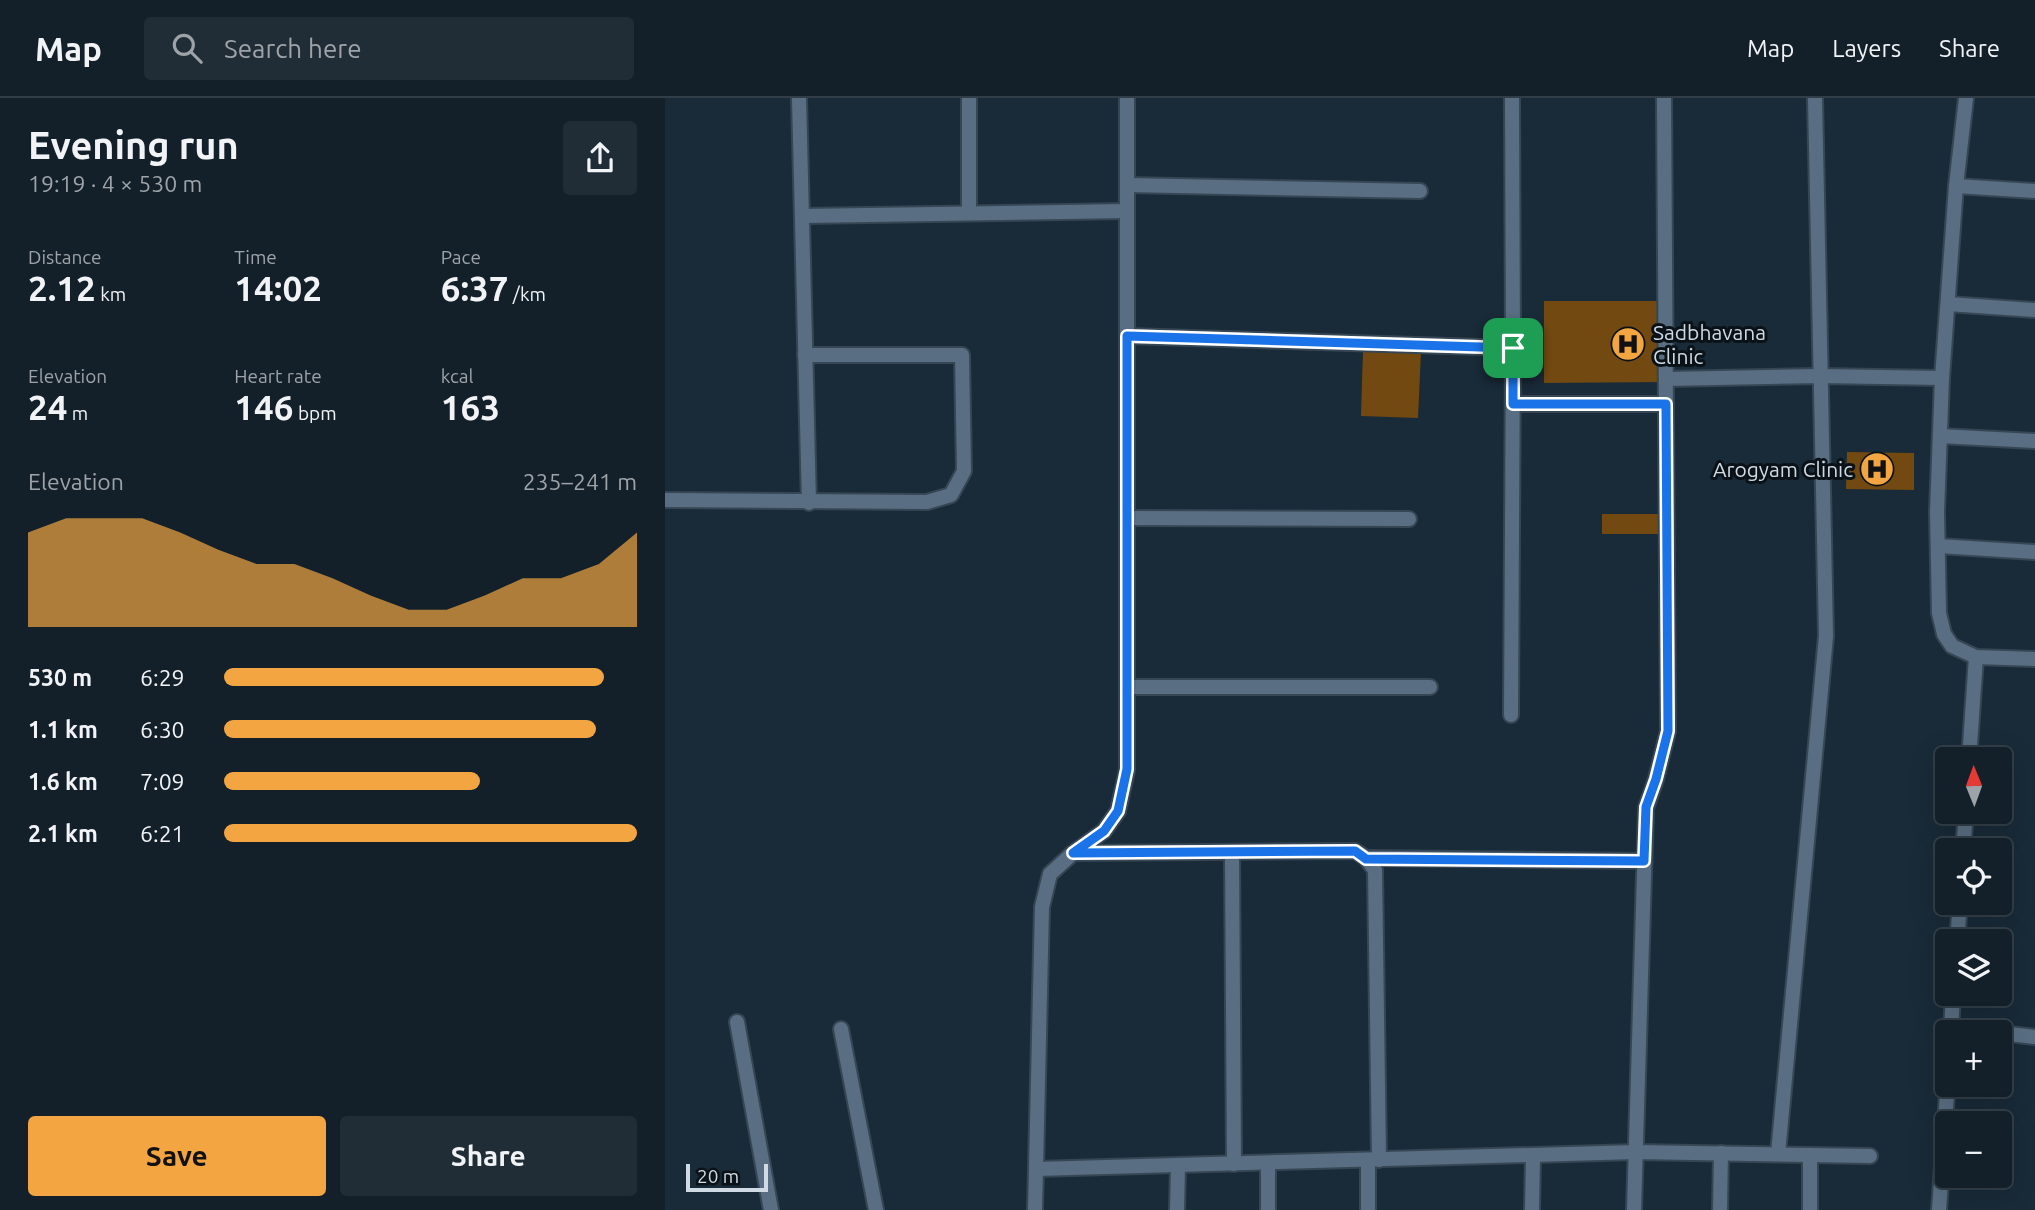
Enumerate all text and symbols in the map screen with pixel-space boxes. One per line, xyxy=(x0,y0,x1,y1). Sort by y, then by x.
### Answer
search box xyxy=(144,17,634,80)
icon: search xyxy=(168,29,206,67)
text: Map xyxy=(35,30,102,67)
text: Search here xyxy=(224,34,362,63)
text: Map xyxy=(1747,35,1794,62)
text: Layers xyxy=(1832,35,1901,62)
text: Share xyxy=(1939,35,2000,62)
button: share xyxy=(563,121,637,195)
text: Evening run xyxy=(28,124,239,166)
text: 19:19 · 4 × 530 m xyxy=(28,171,202,196)
text: Distance xyxy=(28,246,102,268)
text: Time xyxy=(234,246,277,268)
text: Pace xyxy=(441,246,481,268)
text: 2.12 xyxy=(28,268,96,308)
text: 14:02 xyxy=(234,268,322,308)
text: 6:37 xyxy=(441,268,509,308)
text: km xyxy=(96,283,126,305)
text: /km xyxy=(509,283,546,305)
pin xyxy=(1483,318,1543,378)
place label: Sadbhavana Clinic xyxy=(1653,320,1766,368)
hospital icon: Sadbhavana Clinic xyxy=(1609,325,1647,363)
icon: arrive xyxy=(1494,329,1532,367)
text: Elevation xyxy=(28,365,107,387)
text: Heart rate xyxy=(234,365,322,387)
text: kcal xyxy=(441,365,473,387)
text: 24 xyxy=(28,387,67,427)
text: 146 xyxy=(234,387,294,427)
text: 163 xyxy=(441,387,500,427)
text: m xyxy=(67,402,88,424)
text: bpm xyxy=(294,402,337,424)
hospital icon: Arogyam Clinic xyxy=(1858,450,1896,488)
place label: Arogyam Clinic xyxy=(1713,457,1853,481)
text: Elevation xyxy=(28,469,124,494)
text: 235–241 m xyxy=(523,469,637,494)
text: 530 m xyxy=(28,665,92,690)
text: 6:29 xyxy=(140,665,185,690)
text: 1.1 km xyxy=(28,717,98,742)
text: 6:30 xyxy=(140,717,185,742)
north arrow xyxy=(1935,747,2013,824)
map controls xyxy=(1935,747,2012,1188)
text: 1.6 km xyxy=(28,769,98,794)
text: 7:09 xyxy=(140,769,185,794)
text: 2.1 km xyxy=(28,821,98,846)
text: 6:21 xyxy=(140,821,185,846)
button: locate xyxy=(1935,838,2012,915)
button: layers xyxy=(1935,929,2012,1006)
button: + xyxy=(1935,1020,2012,1097)
button: − xyxy=(1935,1111,2012,1188)
button: Save xyxy=(28,1116,326,1196)
button: Share xyxy=(340,1116,637,1196)
scale bar xyxy=(686,1161,768,1193)
text: 20 m xyxy=(697,1165,739,1187)

